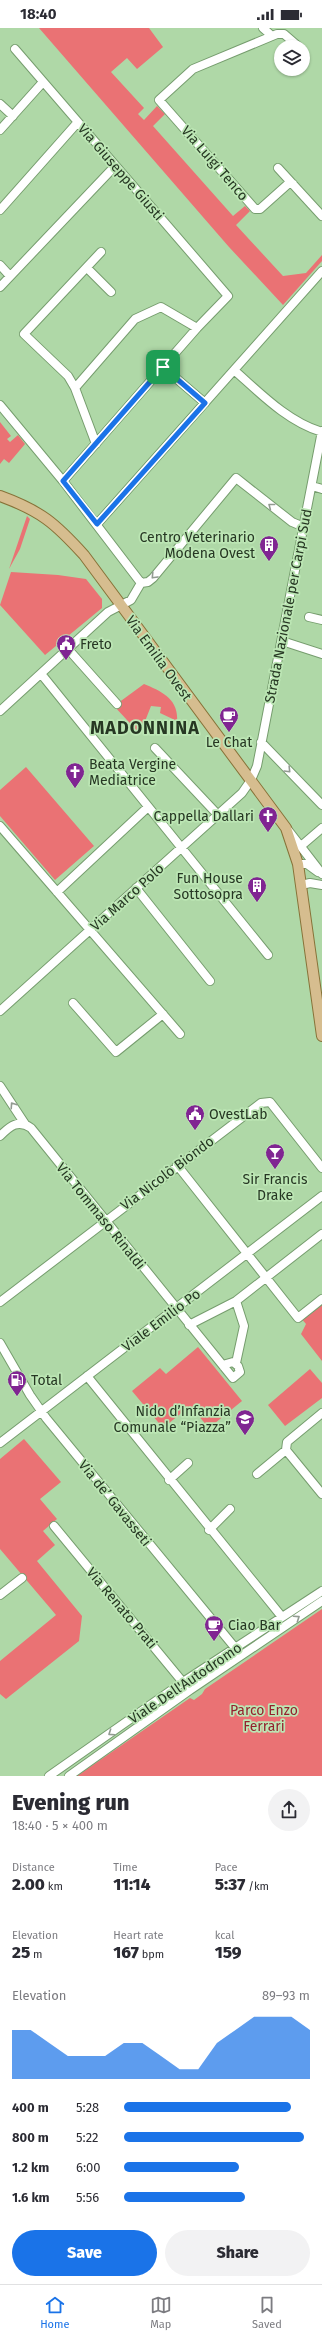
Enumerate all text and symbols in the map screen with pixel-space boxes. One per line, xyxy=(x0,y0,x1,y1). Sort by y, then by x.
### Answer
text: 18:40 xyxy=(20,5,56,23)
map controls xyxy=(274,40,310,76)
button: layers xyxy=(274,40,310,76)
street label: Via Giuseppe Giusti xyxy=(74,120,167,224)
street label: Via Luigi Tenco xyxy=(177,122,252,204)
pin xyxy=(146,350,180,384)
icon: arrive xyxy=(152,356,174,378)
one-way arrow xyxy=(269,504,276,511)
street label: Strada Nazionale per Carpi Sud xyxy=(261,508,316,705)
place label: Centro Veterinario Modena Ovest xyxy=(139,529,256,562)
building icon: Centro Veterinario Modena Ovest xyxy=(258,534,280,562)
one-way arrow xyxy=(151,571,159,579)
street label: Via Emilia Ovest xyxy=(122,612,196,705)
public building icon: Freto xyxy=(55,633,77,661)
place label: Freto xyxy=(80,636,112,653)
cafe icon: Le Chat xyxy=(218,705,240,733)
district label: MADONNINA xyxy=(90,717,200,739)
place label: Le Chat xyxy=(206,734,253,751)
place label: Beata Vergine Mediatrice xyxy=(89,756,176,789)
church icon: Beata Vergine Mediatrice xyxy=(64,761,86,789)
one-way arrow xyxy=(283,765,291,773)
church icon: Cappella Dallari xyxy=(257,805,279,833)
place label: Cappella Dallari xyxy=(154,808,254,825)
street label: Via Marco Polo xyxy=(87,860,168,935)
place label: Fun House Sottosopra xyxy=(174,870,243,903)
building icon: Fun House Sottosopra xyxy=(246,875,268,903)
one-way arrow xyxy=(11,1103,18,1110)
public building icon: OvestLab xyxy=(184,1103,206,1131)
place label: OvestLab xyxy=(209,1106,268,1123)
street label: Via Nicolò Biondo xyxy=(117,1133,217,1214)
bar icon: Sir Francis Drake xyxy=(264,1142,286,1170)
street label: Via Tommaso Rinaldi xyxy=(52,1160,149,1273)
place label: Sir Francis Drake xyxy=(243,1171,308,1204)
street label: Viale Emilio Po xyxy=(119,1285,204,1355)
fuel station icon: Total xyxy=(6,1369,28,1397)
place label: Total xyxy=(31,1372,62,1389)
place label: Nido d’Infanzia Comunale “Piazza” xyxy=(113,1403,231,1436)
school or university icon: Nido d’Infanzia Comunale “Piazza” xyxy=(234,1408,256,1436)
street label: Via de’ Gavasseti xyxy=(75,1457,155,1550)
street label: Via Renato Prati xyxy=(83,1564,161,1652)
cafe icon: Ciao Bar xyxy=(203,1614,225,1642)
one-way arrow xyxy=(293,1615,300,1623)
place label: Ciao Bar xyxy=(228,1617,281,1634)
street label: Viale Dell'Autodromo xyxy=(125,1639,245,1728)
park label: Parco Enzo Ferrari xyxy=(230,1702,298,1735)
one-way arrow xyxy=(108,1728,115,1735)
text: Evening run xyxy=(12,1789,129,1816)
button: share xyxy=(268,1789,310,1831)
text: 18:40 · 5 × 400 m xyxy=(12,1818,108,1833)
text: Distance xyxy=(12,1861,55,1874)
text: Time xyxy=(113,1861,138,1874)
text: Pace xyxy=(215,1861,237,1874)
text: 2.00 xyxy=(12,1874,45,1895)
text: 11:14 xyxy=(113,1874,150,1895)
text: 5:37 xyxy=(215,1874,245,1895)
text: km xyxy=(45,1880,63,1893)
text: /km xyxy=(245,1880,269,1893)
text: Elevation xyxy=(12,1929,58,1942)
text: Heart rate xyxy=(113,1929,163,1942)
text: kcal xyxy=(215,1929,234,1942)
text: 25 xyxy=(12,1942,30,1963)
text: 167 xyxy=(113,1942,139,1963)
text: 159 xyxy=(215,1942,241,1963)
text: m xyxy=(30,1948,43,1961)
text: bpm xyxy=(139,1948,164,1961)
text: Elevation xyxy=(12,1988,66,2003)
text: 89–93 m xyxy=(262,1988,310,2003)
text: 400 m xyxy=(12,2100,49,2115)
text: 5:28 xyxy=(76,2100,99,2115)
text: 800 m xyxy=(12,2130,49,2145)
text: 5:22 xyxy=(76,2130,99,2145)
text: 1.2 km xyxy=(12,2160,49,2175)
text: 6:00 xyxy=(76,2160,101,2175)
text: 1.6 km xyxy=(12,2190,50,2205)
text: 5:56 xyxy=(76,2190,99,2205)
button: Save xyxy=(12,2230,157,2276)
button: Share xyxy=(165,2230,310,2276)
tab: Home xyxy=(40,2294,69,2331)
tab: Map xyxy=(150,2294,172,2331)
tab: Saved xyxy=(252,2294,282,2331)

